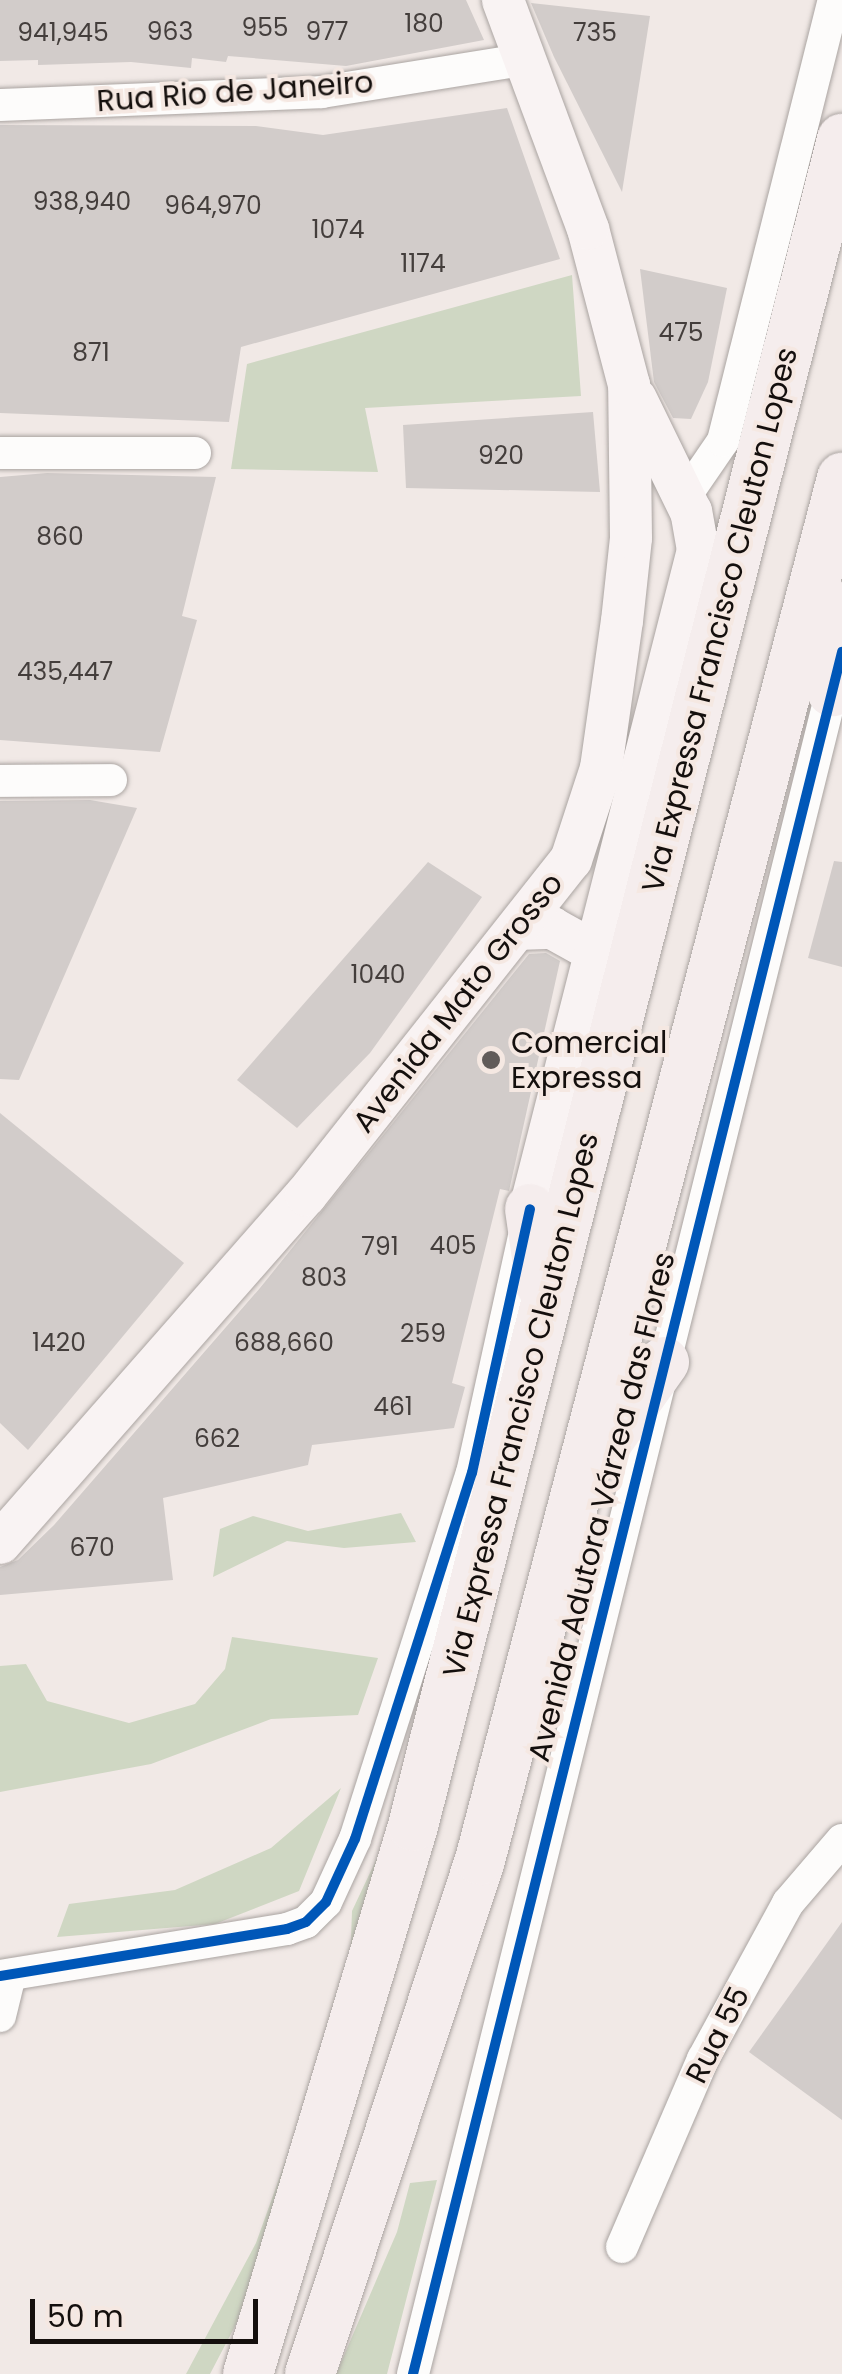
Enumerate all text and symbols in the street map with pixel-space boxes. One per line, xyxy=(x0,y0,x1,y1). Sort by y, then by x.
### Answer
house number: 180 xyxy=(404,9,444,39)
house number: 955 xyxy=(241,13,289,43)
house number: 963 xyxy=(147,17,193,47)
house number: 977 xyxy=(305,17,349,47)
house number: 941,945 xyxy=(17,18,109,48)
house number: 735 xyxy=(573,18,617,48)
street label: Rua Rio de Janeiro xyxy=(95,64,375,120)
house number: 938,940 xyxy=(33,187,131,217)
house number: 964,970 xyxy=(164,191,262,221)
house number: 1074 xyxy=(311,215,365,245)
house number: 1174 xyxy=(400,249,446,279)
house number: 475 xyxy=(658,318,704,348)
house number: 871 xyxy=(72,338,110,368)
street label: Via Expressa Francisco Cleuton Lopes xyxy=(635,344,805,896)
house number: 920 xyxy=(478,441,524,471)
house number: 860 xyxy=(36,522,84,552)
house number: 435,447 xyxy=(17,657,113,687)
street label: Avenida Mato Grosso xyxy=(346,866,570,1140)
house number: 1040 xyxy=(350,960,406,990)
place label: Comercial Expressa xyxy=(511,1025,667,1096)
marker: Comercial Expressa xyxy=(480,1049,502,1071)
street label: Via Expressa Francisco Cleuton Lopes xyxy=(436,1129,606,1681)
house number: 405 xyxy=(429,1231,477,1261)
house number: 791 xyxy=(361,1232,399,1262)
street label: Avenida Adutora Várzea das Flores xyxy=(521,1249,683,1765)
house number: 803 xyxy=(301,1263,347,1293)
house number: 259 xyxy=(400,1319,446,1349)
house number: 1420 xyxy=(32,1328,86,1358)
house number: 688,660 xyxy=(234,1328,334,1358)
house number: 461 xyxy=(373,1392,413,1422)
house number: 662 xyxy=(194,1424,240,1454)
house number: 670 xyxy=(69,1533,115,1563)
street label: Rua 55 xyxy=(678,1981,758,2089)
scale bar xyxy=(35,2279,262,2341)
text: 50 m xyxy=(47,2295,124,2338)

